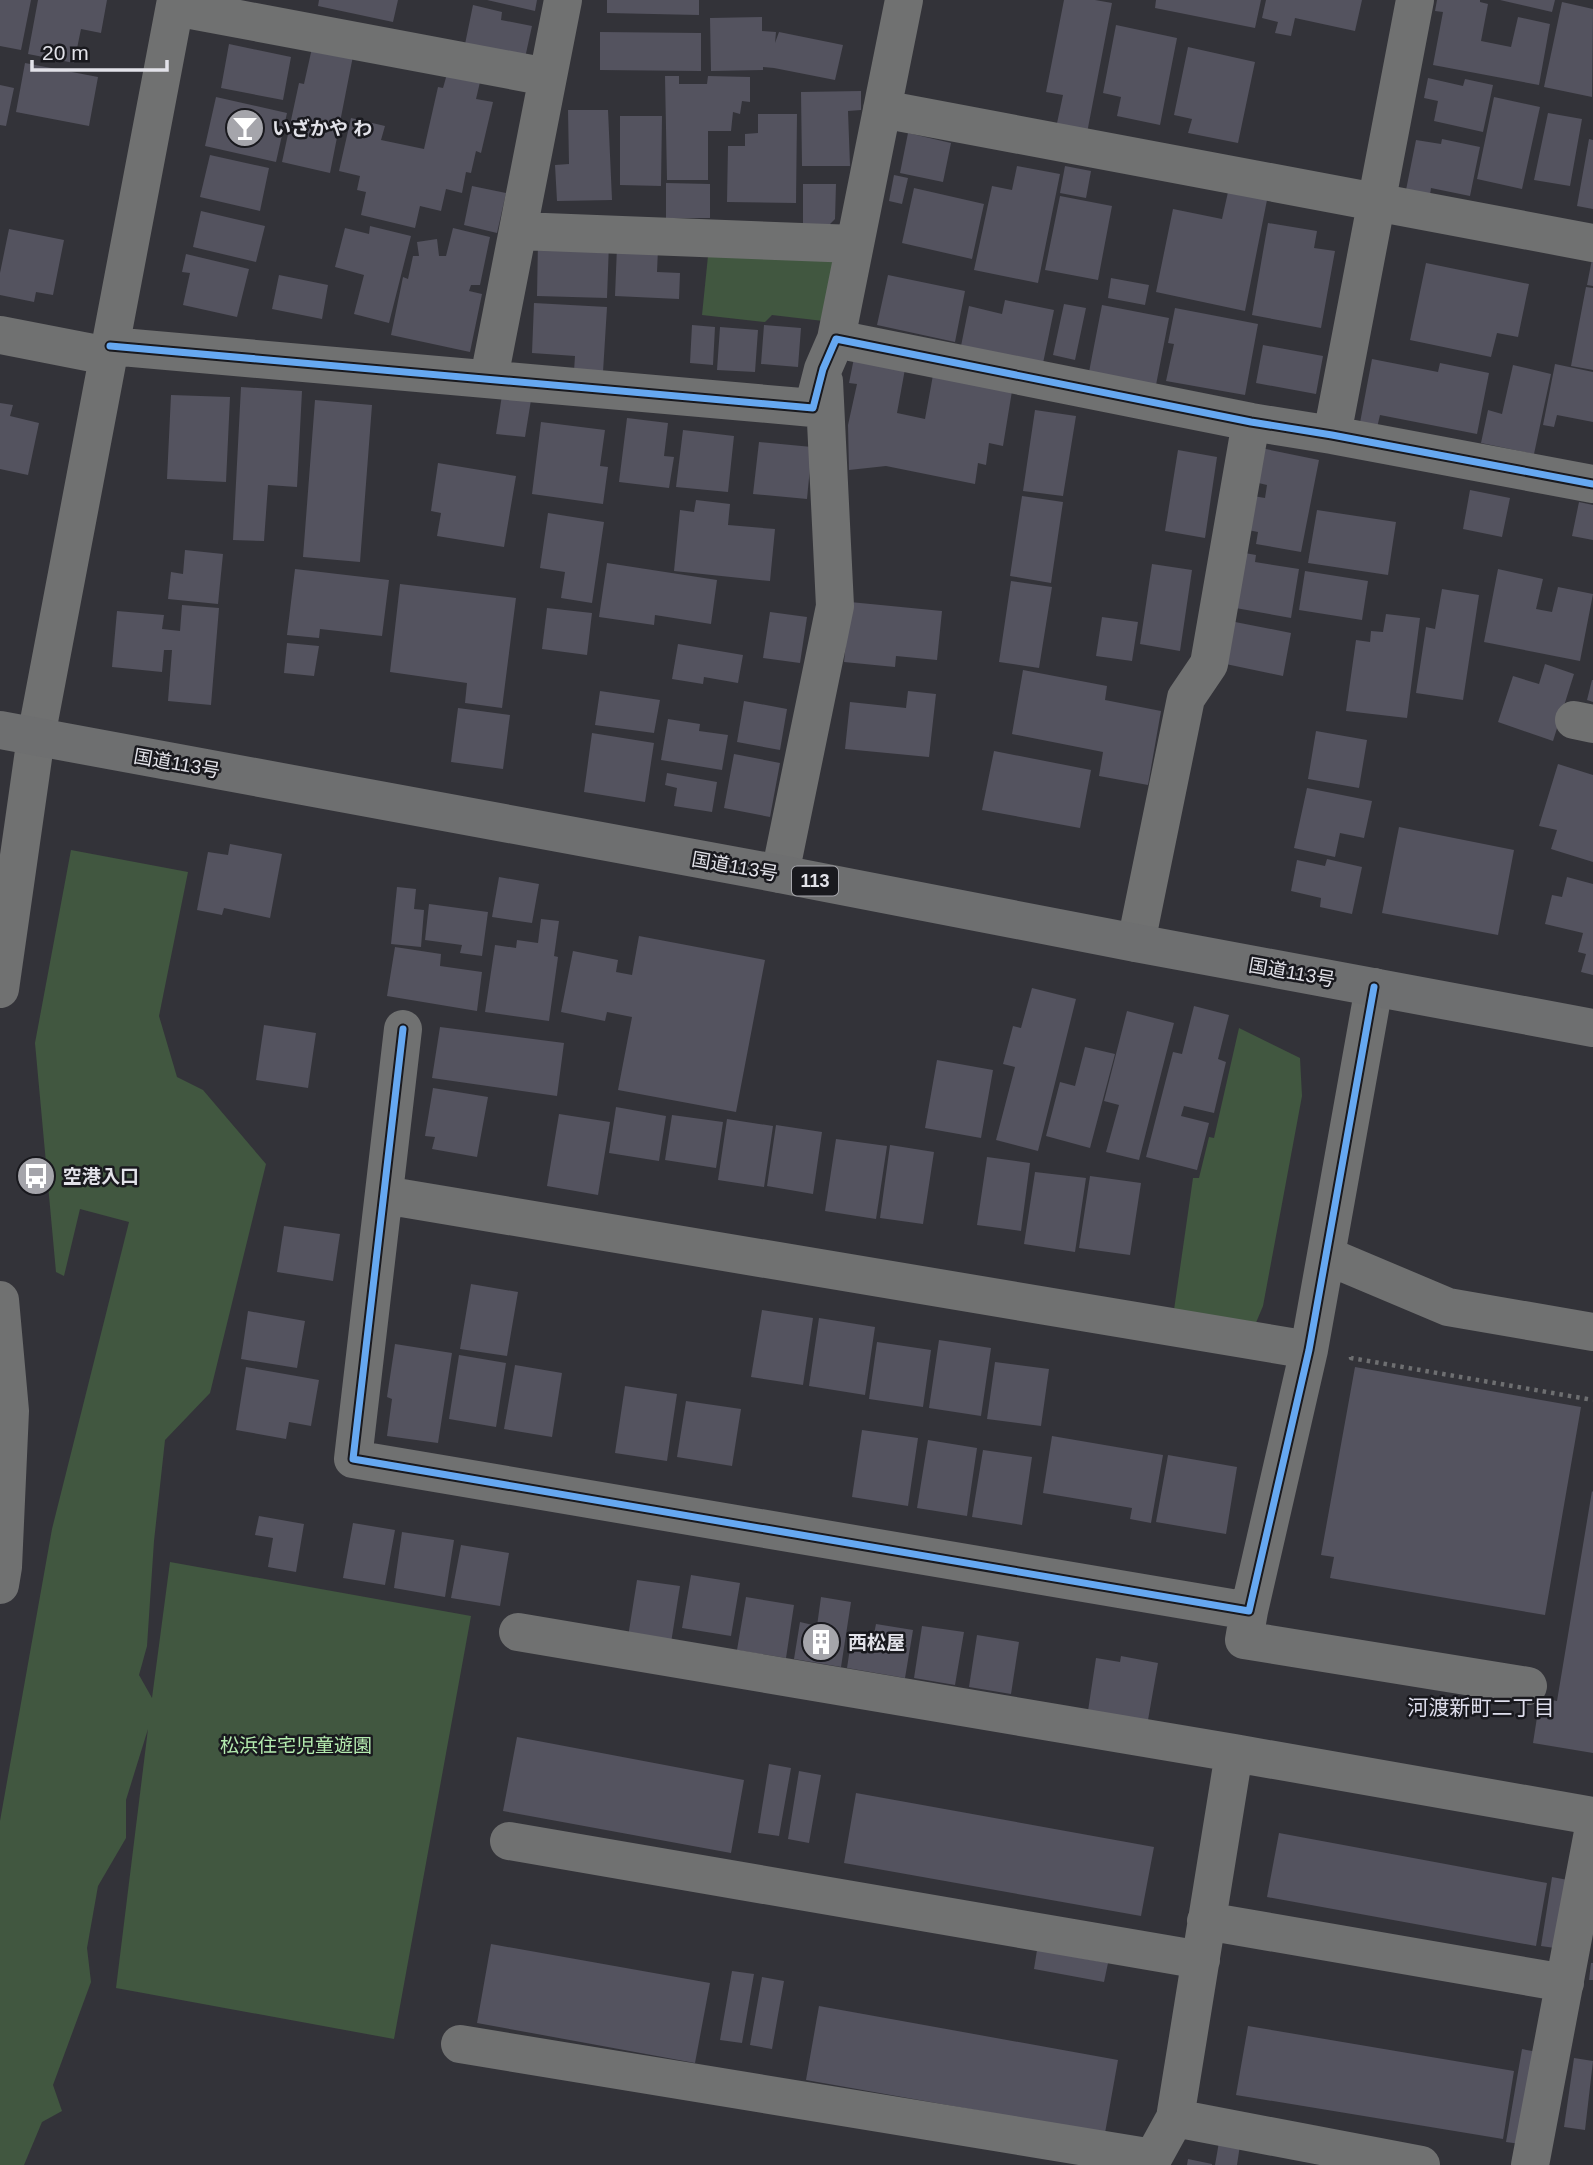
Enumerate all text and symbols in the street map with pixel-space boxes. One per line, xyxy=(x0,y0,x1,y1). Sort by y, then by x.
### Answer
scale bar xyxy=(32,28,166,72)
text: 20 m xyxy=(42,41,89,64)
bar icon: いざかや わ xyxy=(224,107,266,149)
place label: いざかや わ xyxy=(272,118,372,139)
street label: 国道113号 xyxy=(132,746,222,781)
street label: 国道113号 xyxy=(690,849,780,884)
road number: 113 xyxy=(792,866,838,896)
street label: 国道113号 xyxy=(1247,955,1337,990)
bus stop icon: 空港入口 xyxy=(15,1155,57,1197)
place label: 空港入口 xyxy=(63,1166,139,1187)
building icon: 西松屋 xyxy=(800,1621,842,1663)
place label: 西松屋 xyxy=(848,1632,905,1653)
district label: 河渡新町二丁目 xyxy=(1408,1696,1555,1719)
park label: 松浜住宅児童遊園 xyxy=(220,1735,372,1756)

